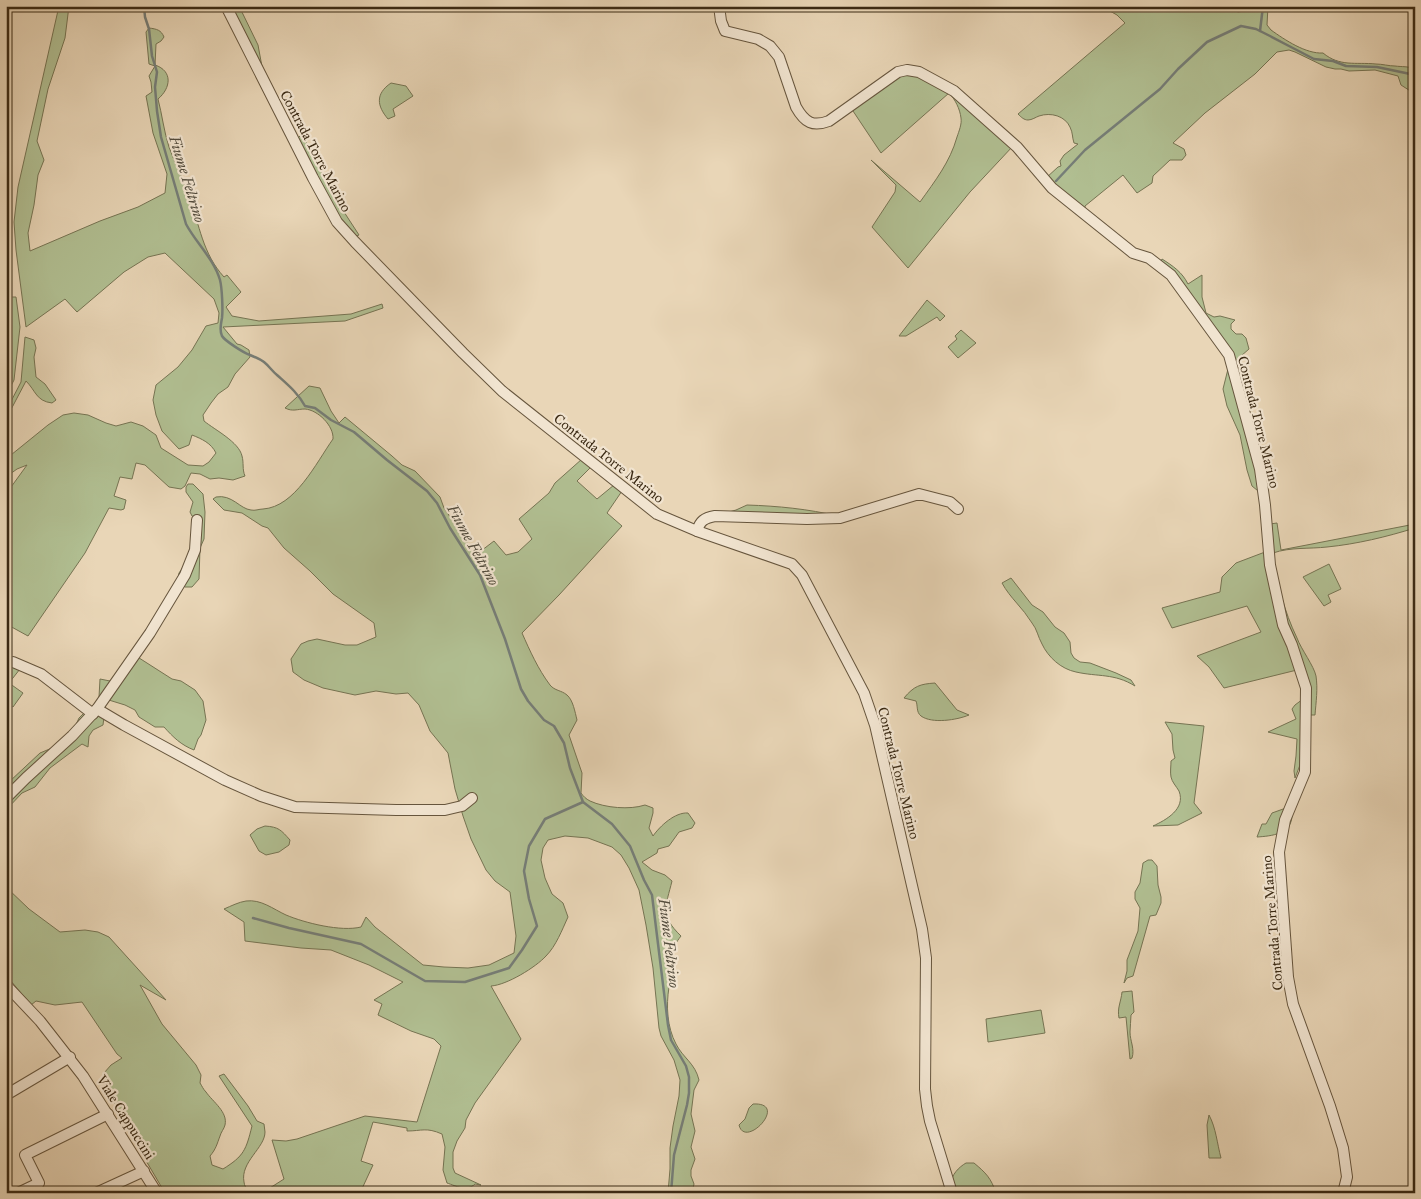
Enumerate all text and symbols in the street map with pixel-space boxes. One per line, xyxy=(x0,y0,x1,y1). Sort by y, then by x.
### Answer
street label: Contrada Torre Marino xyxy=(276,88,355,215)
water label: Fiume Feltrino xyxy=(165,132,209,225)
street label: Contrada Torre Marino xyxy=(1234,354,1283,490)
street label: Contrada Torre Marino xyxy=(550,410,667,507)
water label: Fiume Feltrino xyxy=(443,500,503,589)
street label: Contrada Torre Marino xyxy=(874,705,923,841)
street label: Contrada Torre Marino xyxy=(1258,855,1287,991)
water label: Fiume Feltrino xyxy=(654,896,683,989)
street label: Viale Cappuccini xyxy=(92,1071,158,1163)

